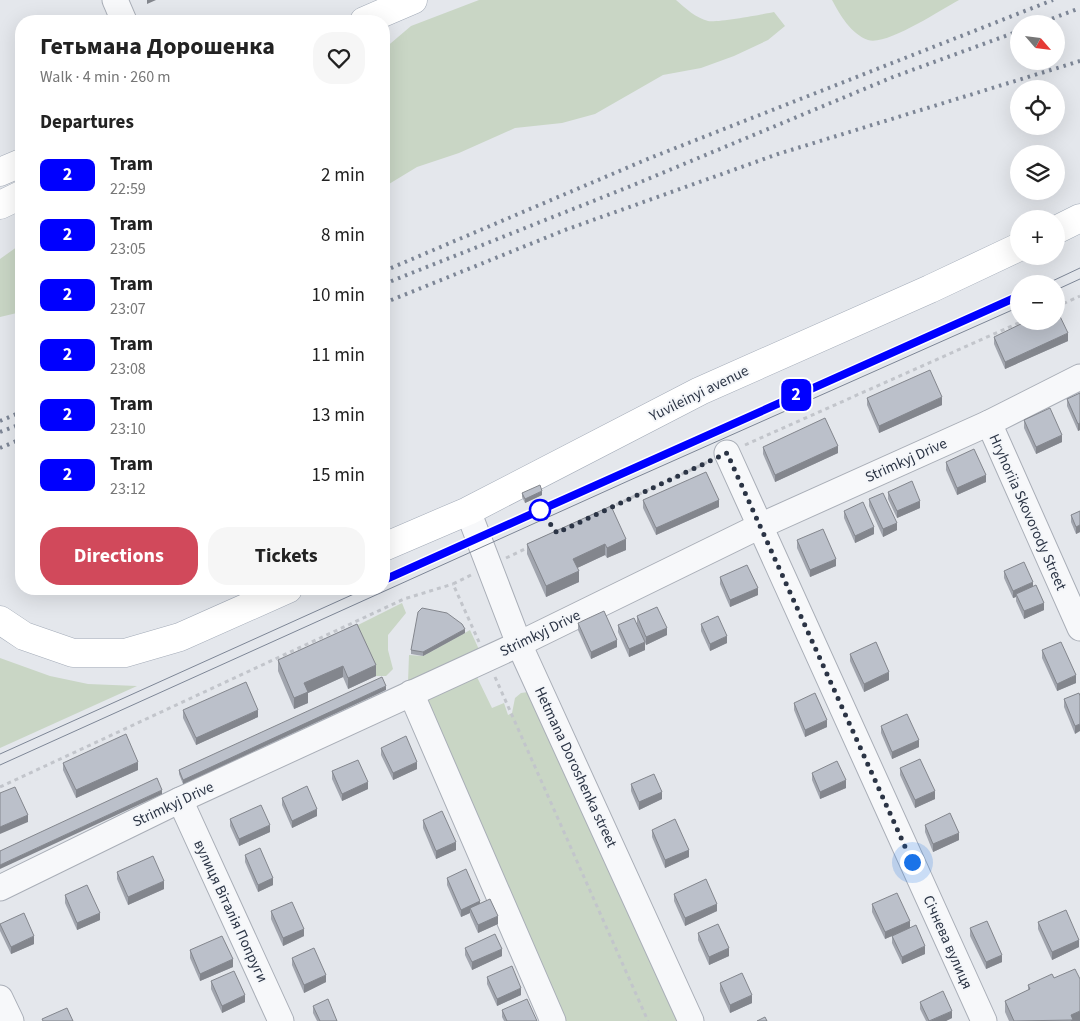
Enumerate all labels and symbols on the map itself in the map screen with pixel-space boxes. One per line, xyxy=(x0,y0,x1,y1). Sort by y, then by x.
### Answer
north arrow xyxy=(1010,15,1065,70)
street label: Yuvileinyi avenue xyxy=(645,360,752,427)
line badge: 2 xyxy=(780,379,812,411)
street label: Hryhoriia Skovorody Street xyxy=(984,431,1072,594)
street label: Strimkyj Drive xyxy=(862,433,950,488)
unlabelled marker xyxy=(529,499,551,521)
street label: Strimkyj Drive xyxy=(496,605,584,662)
street label: Hetmana Doroshenka street xyxy=(529,683,622,851)
street label: Strimkyj Drive xyxy=(129,776,217,832)
street label: вулиця Віталія Попруги xyxy=(188,837,273,986)
your location xyxy=(900,850,925,875)
street label: Січнева вулиця xyxy=(917,892,978,993)

